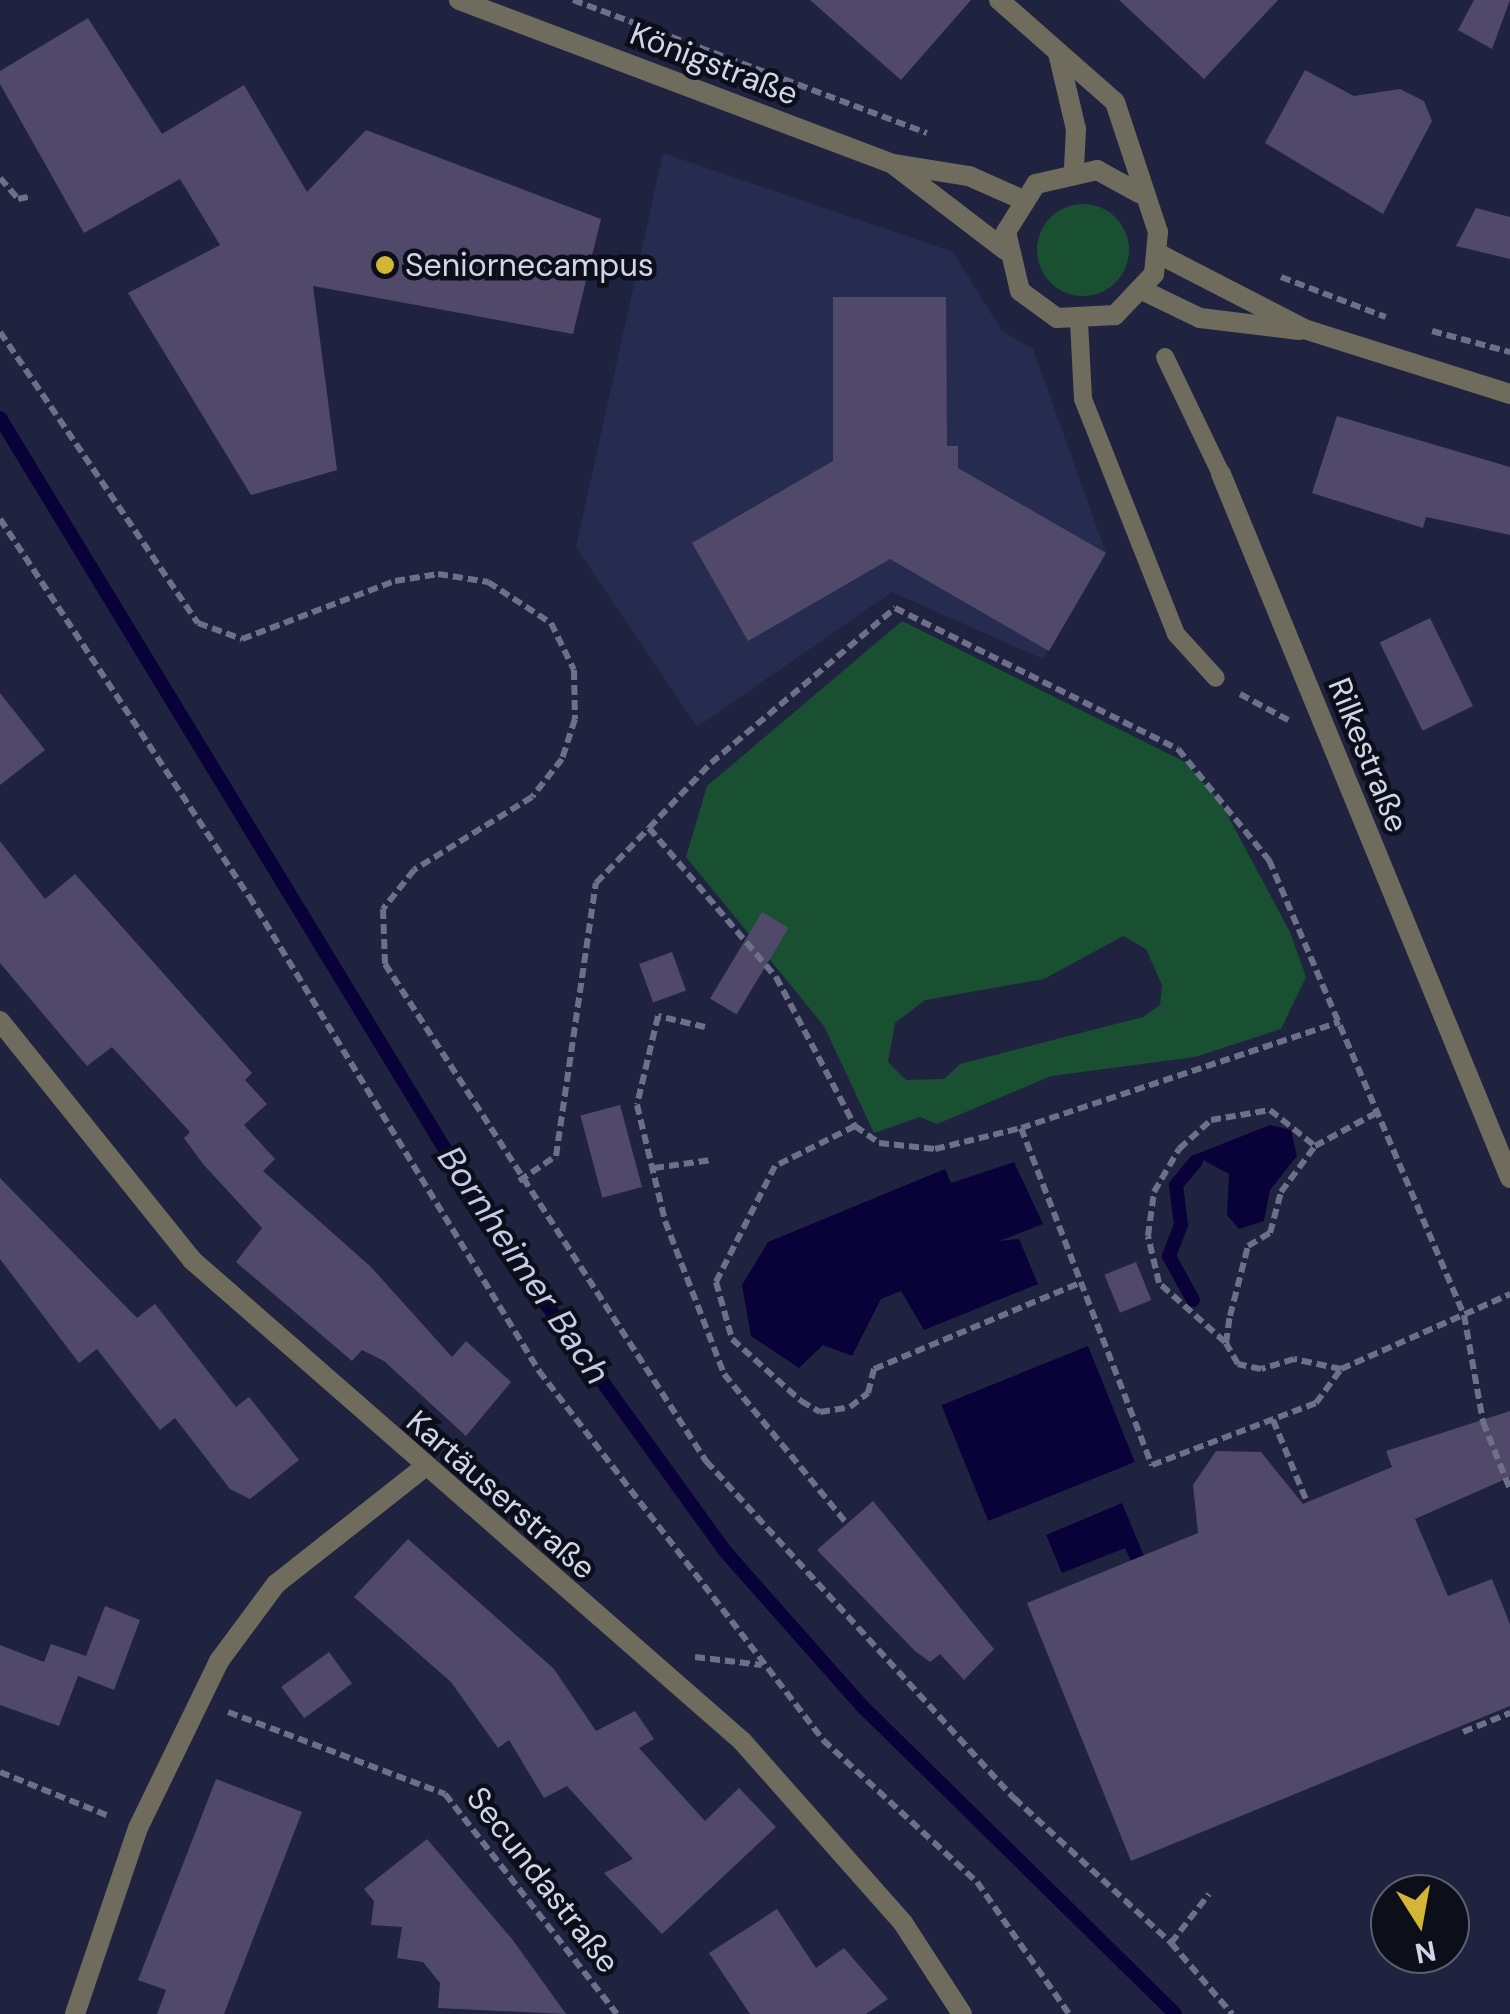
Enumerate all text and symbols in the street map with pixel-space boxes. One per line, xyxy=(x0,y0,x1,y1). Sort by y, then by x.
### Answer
street label: Königstraße xyxy=(625,14,803,114)
place label: Seniornecampus xyxy=(405,246,654,284)
marker: Seniornecampus xyxy=(374,254,396,276)
street label: Rilkestraße xyxy=(1320,672,1416,838)
water label: Bornheimer Bach xyxy=(429,1138,619,1392)
street label: Kartäuserstraße xyxy=(399,1403,603,1587)
street label: Secundastraße xyxy=(459,1779,627,1981)
north arrow xyxy=(1370,1874,1470,1974)
text: N xyxy=(1412,1932,1439,1972)

